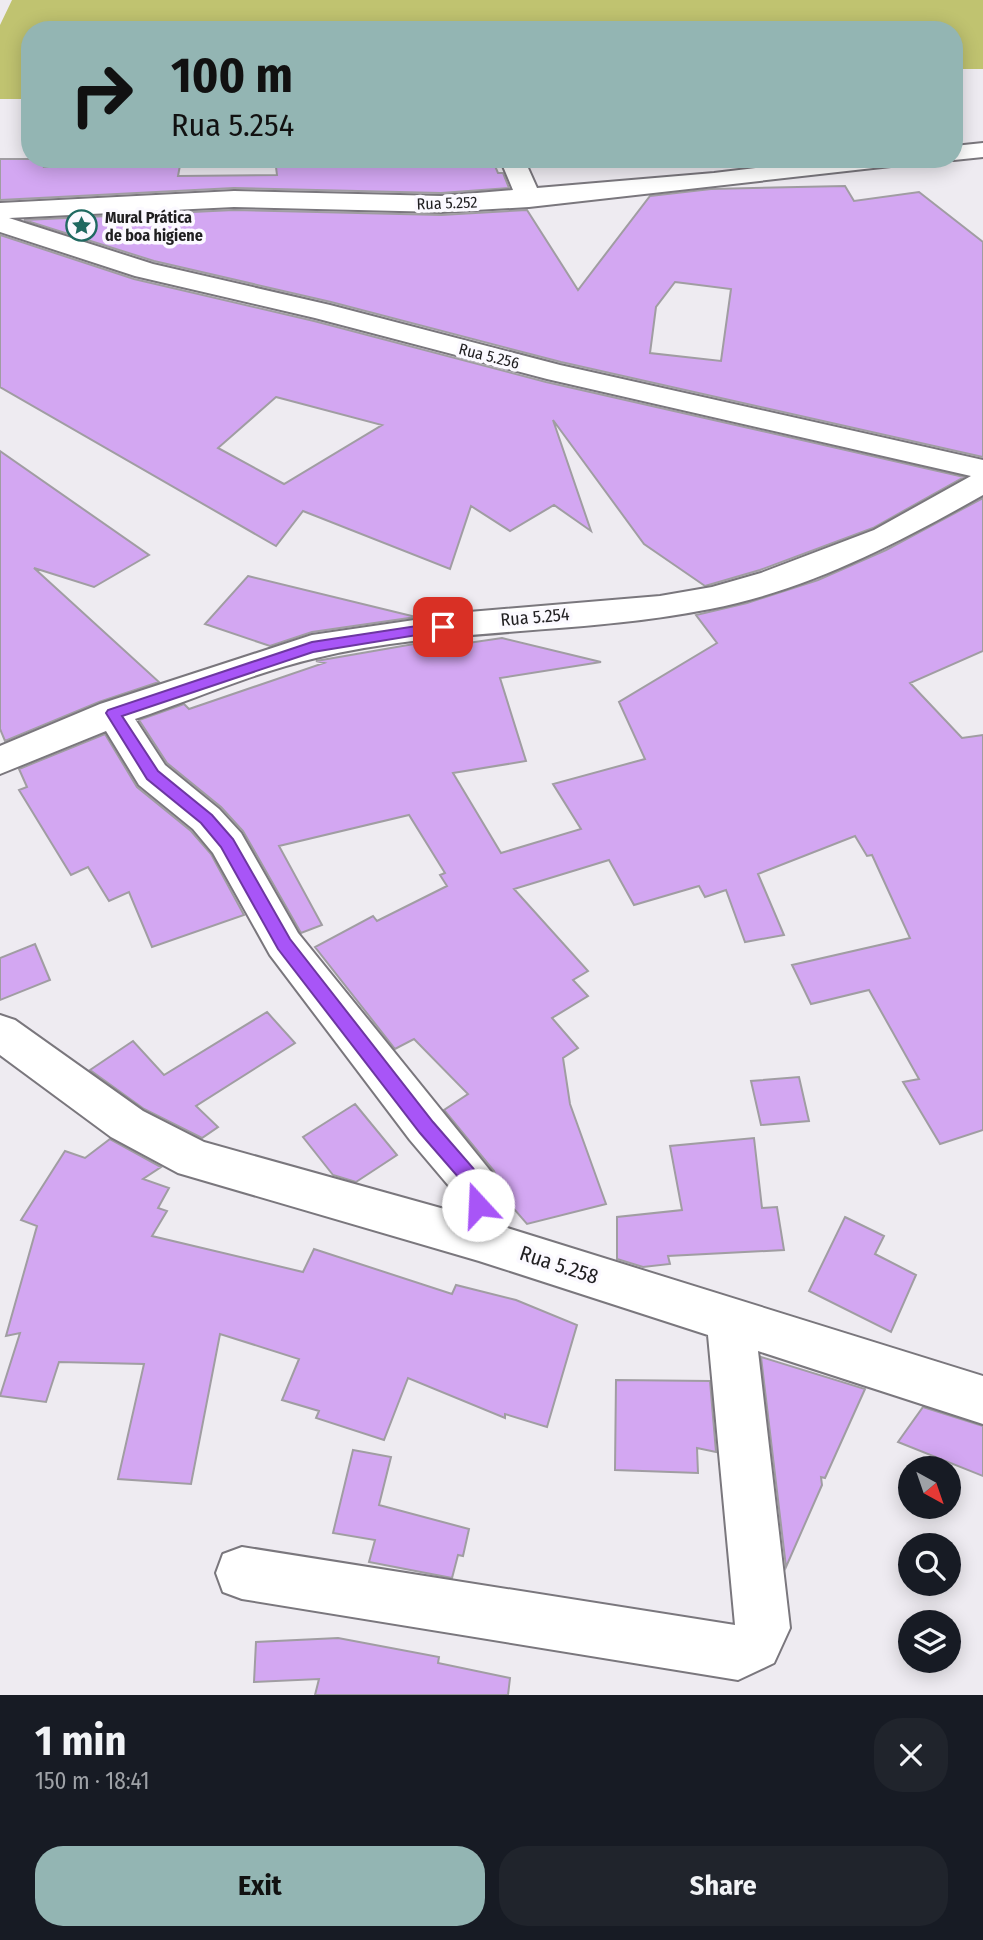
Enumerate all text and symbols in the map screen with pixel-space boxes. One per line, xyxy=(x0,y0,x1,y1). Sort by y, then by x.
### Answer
text: 100 m xyxy=(171,46,293,105)
icon: right xyxy=(56,49,147,140)
text: Rua 5.254 xyxy=(171,106,294,144)
street label: Rua 5.252 xyxy=(416,192,478,214)
place label: Mural Prática de boa higiene xyxy=(105,208,203,245)
place icon: Mural Prática de boa higiene xyxy=(65,209,99,243)
street label: Rua 5.256 xyxy=(457,339,521,373)
pin xyxy=(413,597,473,657)
street label: Rua 5.254 xyxy=(500,603,571,631)
icon: arrive xyxy=(424,608,462,646)
position arrow xyxy=(441,1168,515,1242)
street label: Rua 5.258 xyxy=(516,1240,602,1290)
north arrow xyxy=(898,1456,961,1519)
map controls xyxy=(898,1456,961,1673)
button: search xyxy=(898,1533,961,1596)
button: layers xyxy=(898,1610,961,1673)
text: 1 min xyxy=(35,1716,126,1766)
button: close xyxy=(874,1718,948,1792)
text: 150 m · 18:41 xyxy=(35,1767,149,1795)
button: Exit xyxy=(35,1846,485,1926)
button: Share xyxy=(499,1846,948,1926)

